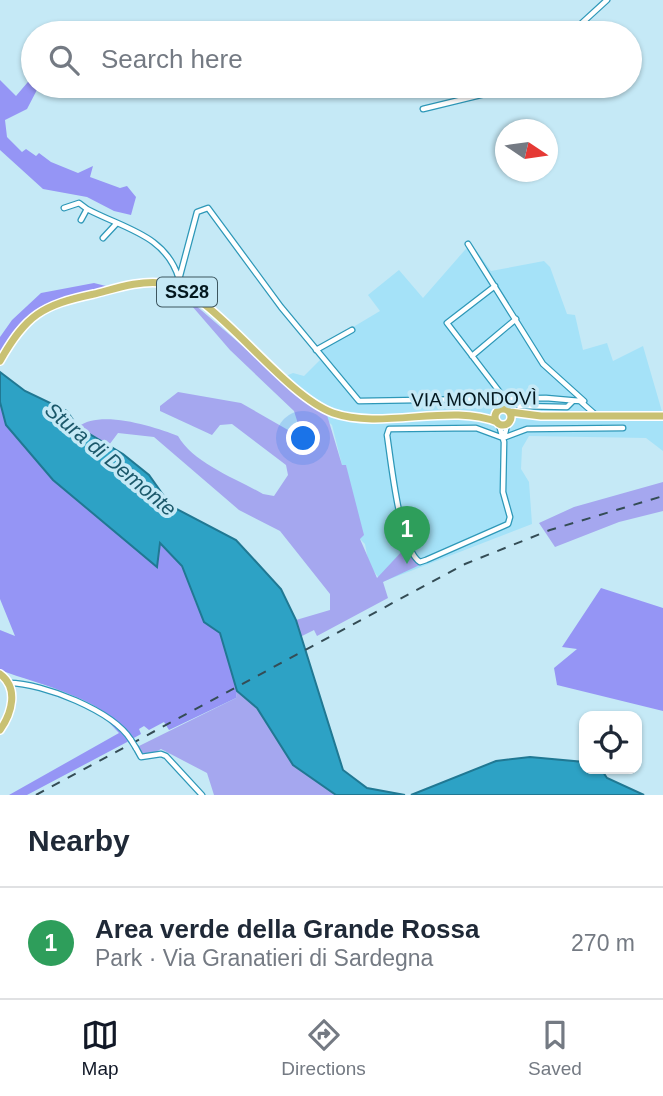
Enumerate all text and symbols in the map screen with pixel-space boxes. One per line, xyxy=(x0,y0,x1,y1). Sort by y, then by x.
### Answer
search box xyxy=(21,21,642,98)
icon: search xyxy=(45,41,83,79)
text: Search here xyxy=(101,44,243,74)
north arrow xyxy=(495,119,558,182)
road number: SS28 xyxy=(157,278,217,306)
street label: VIA MONDOVÌ xyxy=(411,387,537,411)
water label: Stura di Demonte xyxy=(41,398,181,520)
your location xyxy=(286,421,320,455)
pin: 1 xyxy=(384,506,430,564)
map controls xyxy=(579,711,642,774)
button: locate xyxy=(579,711,642,774)
text: Nearby xyxy=(28,824,130,857)
text: Area verde della Grande Rossa xyxy=(95,914,479,944)
text: 1 xyxy=(45,930,57,956)
text: 270 m xyxy=(571,930,635,956)
text: Park · Via Granatieri di Sardegna xyxy=(95,945,433,971)
tab: Map xyxy=(81,1016,119,1080)
tab: Directions xyxy=(281,1016,366,1080)
tab: Saved xyxy=(528,1016,582,1080)

